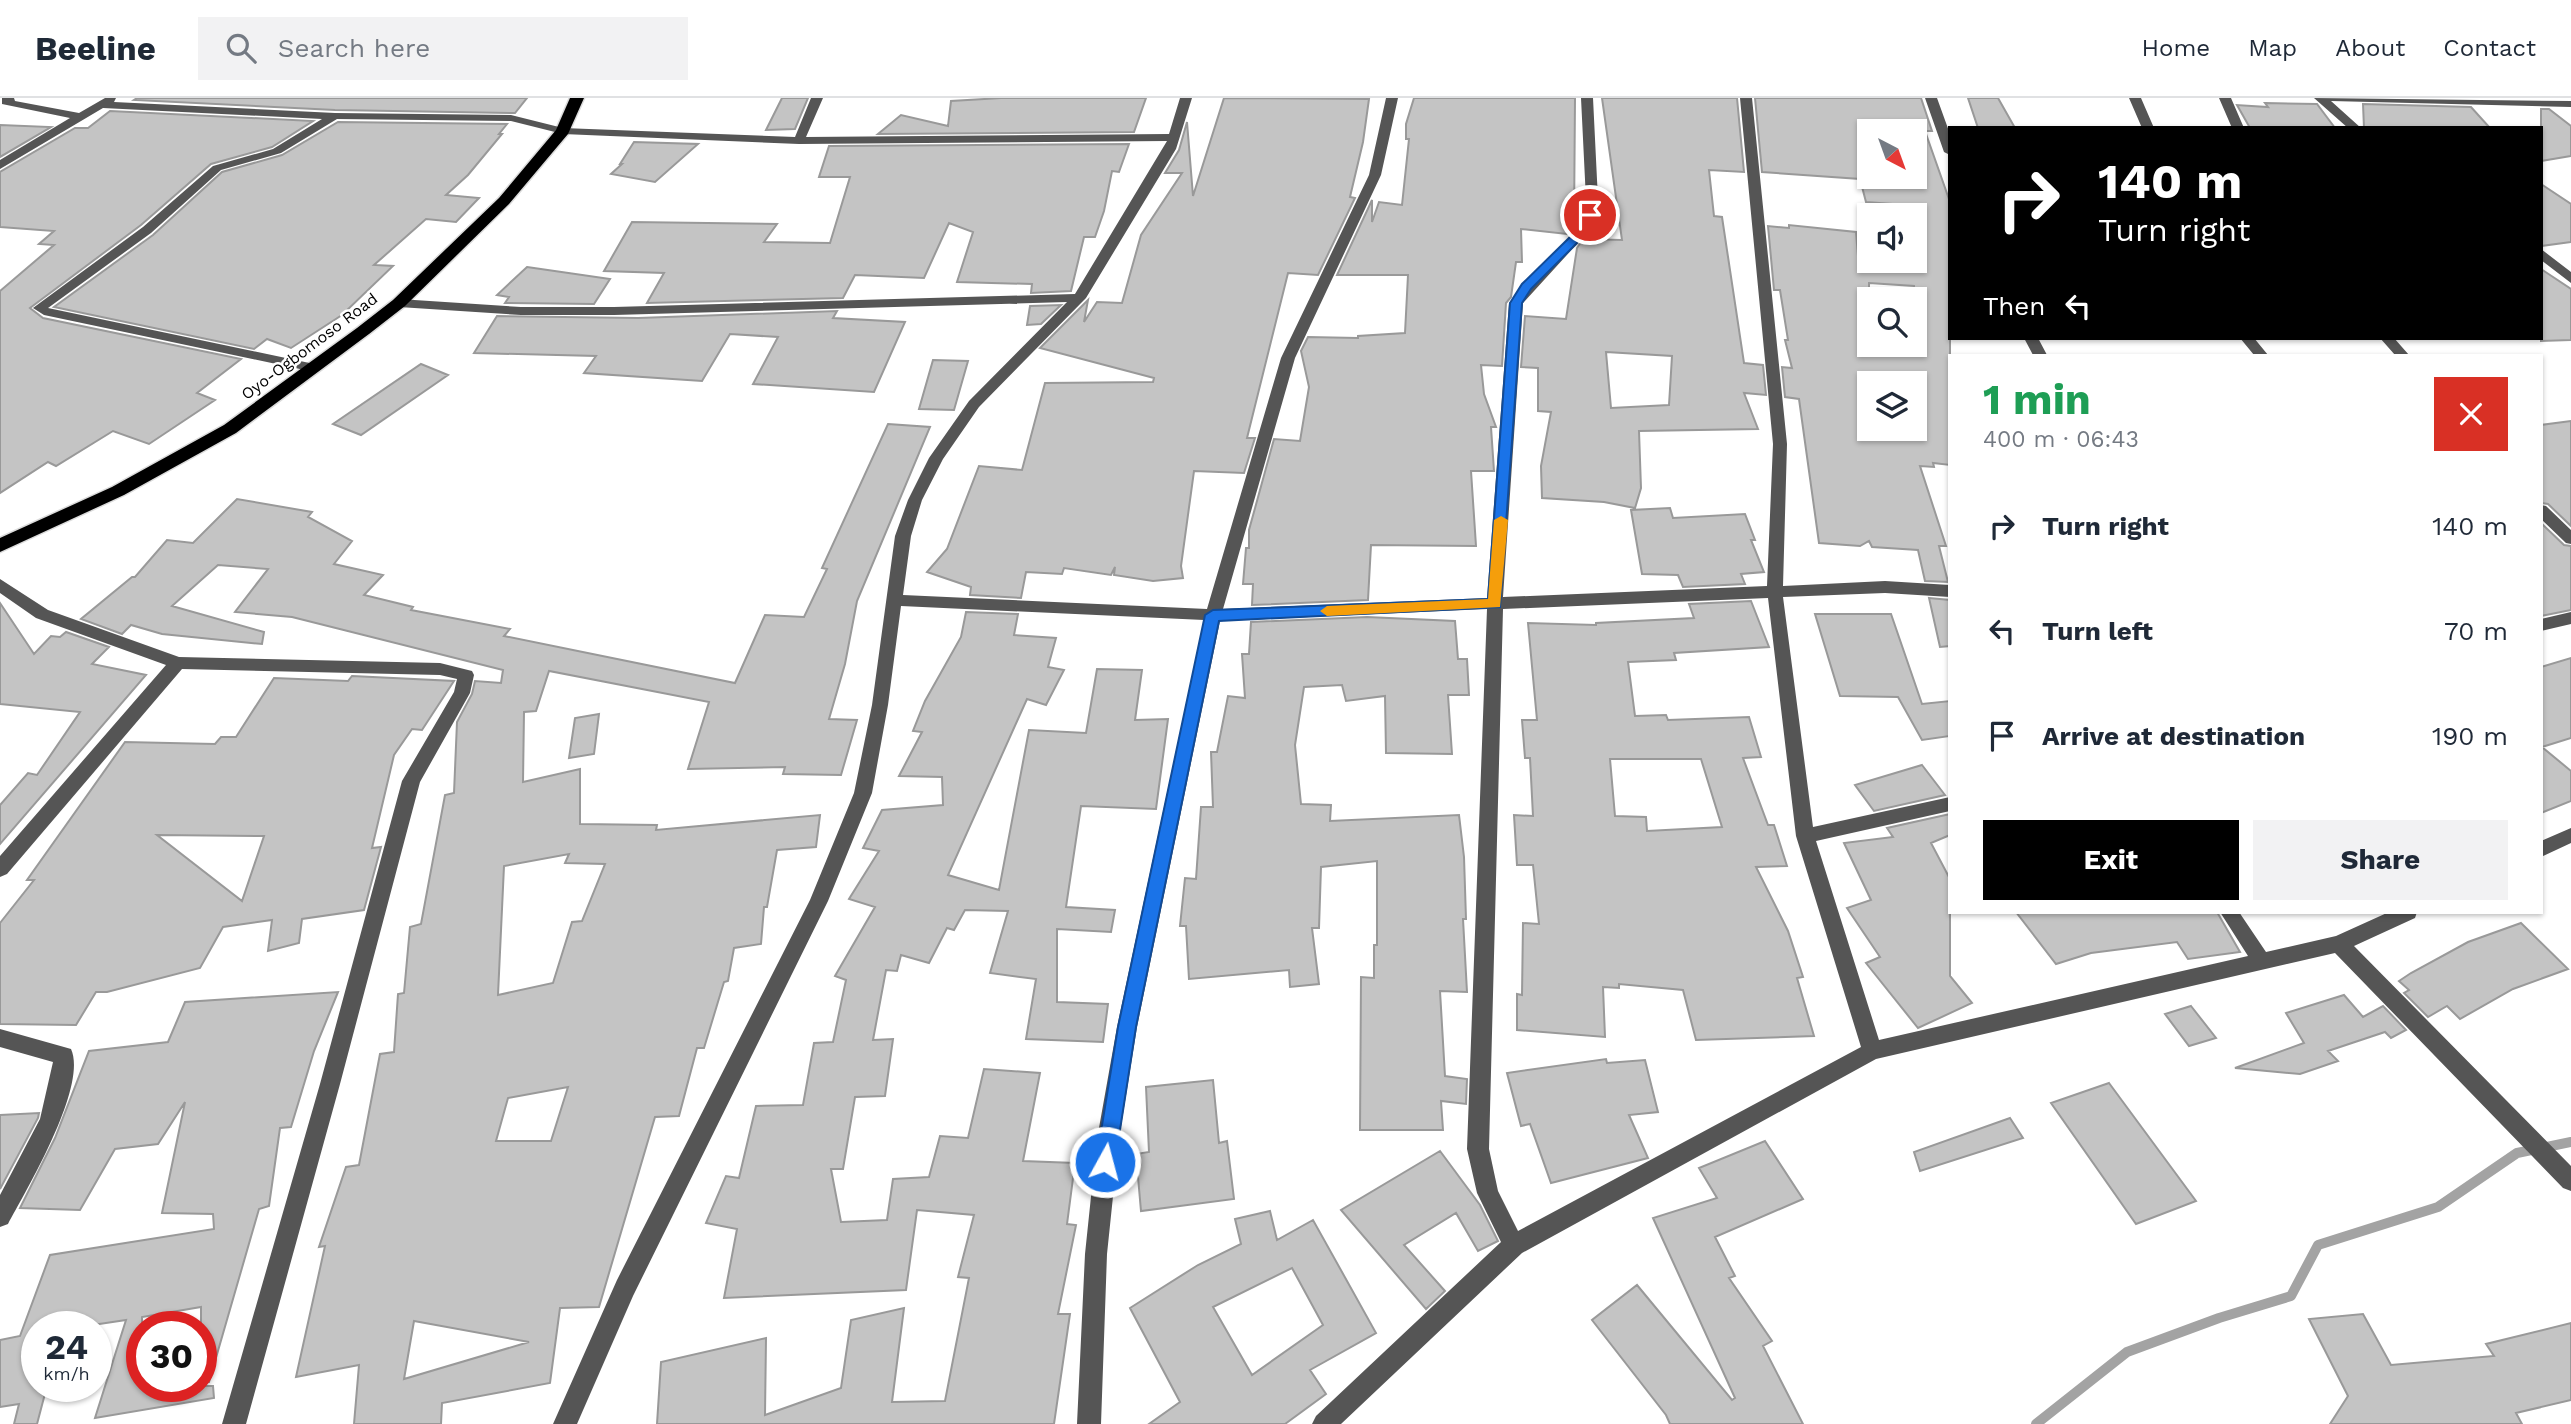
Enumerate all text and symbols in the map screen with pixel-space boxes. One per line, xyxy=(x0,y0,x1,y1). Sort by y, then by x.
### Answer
search box xyxy=(198,17,688,80)
text: Beeline xyxy=(35,29,156,68)
icon: search xyxy=(222,29,260,67)
text: Search here xyxy=(278,33,430,63)
text: Home xyxy=(2142,34,2210,62)
text: Map xyxy=(2248,34,2297,62)
text: About xyxy=(2335,34,2405,62)
text: Contact xyxy=(2443,34,2536,62)
north arrow xyxy=(1857,119,1927,189)
map controls xyxy=(1857,119,1927,441)
text: 140 m xyxy=(2098,152,2242,210)
icon: right xyxy=(1983,154,2074,245)
pin xyxy=(1560,185,1620,245)
icon: arrive xyxy=(1571,196,1609,234)
button: sound xyxy=(1857,203,1927,273)
text: Turn right xyxy=(2098,211,2250,249)
button: search xyxy=(1857,287,1927,357)
icon: left xyxy=(2059,287,2097,325)
street label: Oyo-Ogbomoso Road xyxy=(238,289,381,404)
text: Then xyxy=(1983,291,2045,321)
button: layers xyxy=(1857,371,1927,441)
text: 1 min xyxy=(1983,375,2091,424)
button: close xyxy=(2434,377,2508,451)
text: 400 m · 06:43 xyxy=(1983,426,2139,453)
icon: right xyxy=(1983,507,2021,545)
text: Turn right xyxy=(2042,511,2169,541)
text: 140 m xyxy=(2432,511,2508,541)
icon: left xyxy=(1983,612,2021,650)
text: Turn left xyxy=(2042,616,2153,646)
text: 70 m xyxy=(2444,616,2508,646)
icon: arrive xyxy=(1983,717,2021,755)
text: Arrive at destination xyxy=(2042,721,2305,751)
text: 190 m xyxy=(2432,721,2508,751)
button: Exit xyxy=(1983,820,2239,900)
button: Share xyxy=(2253,820,2508,900)
position arrow xyxy=(1068,1125,1142,1199)
speed limit sign: 30 xyxy=(126,1311,217,1402)
text: 24 xyxy=(45,1326,88,1368)
text: km/h xyxy=(43,1363,90,1384)

